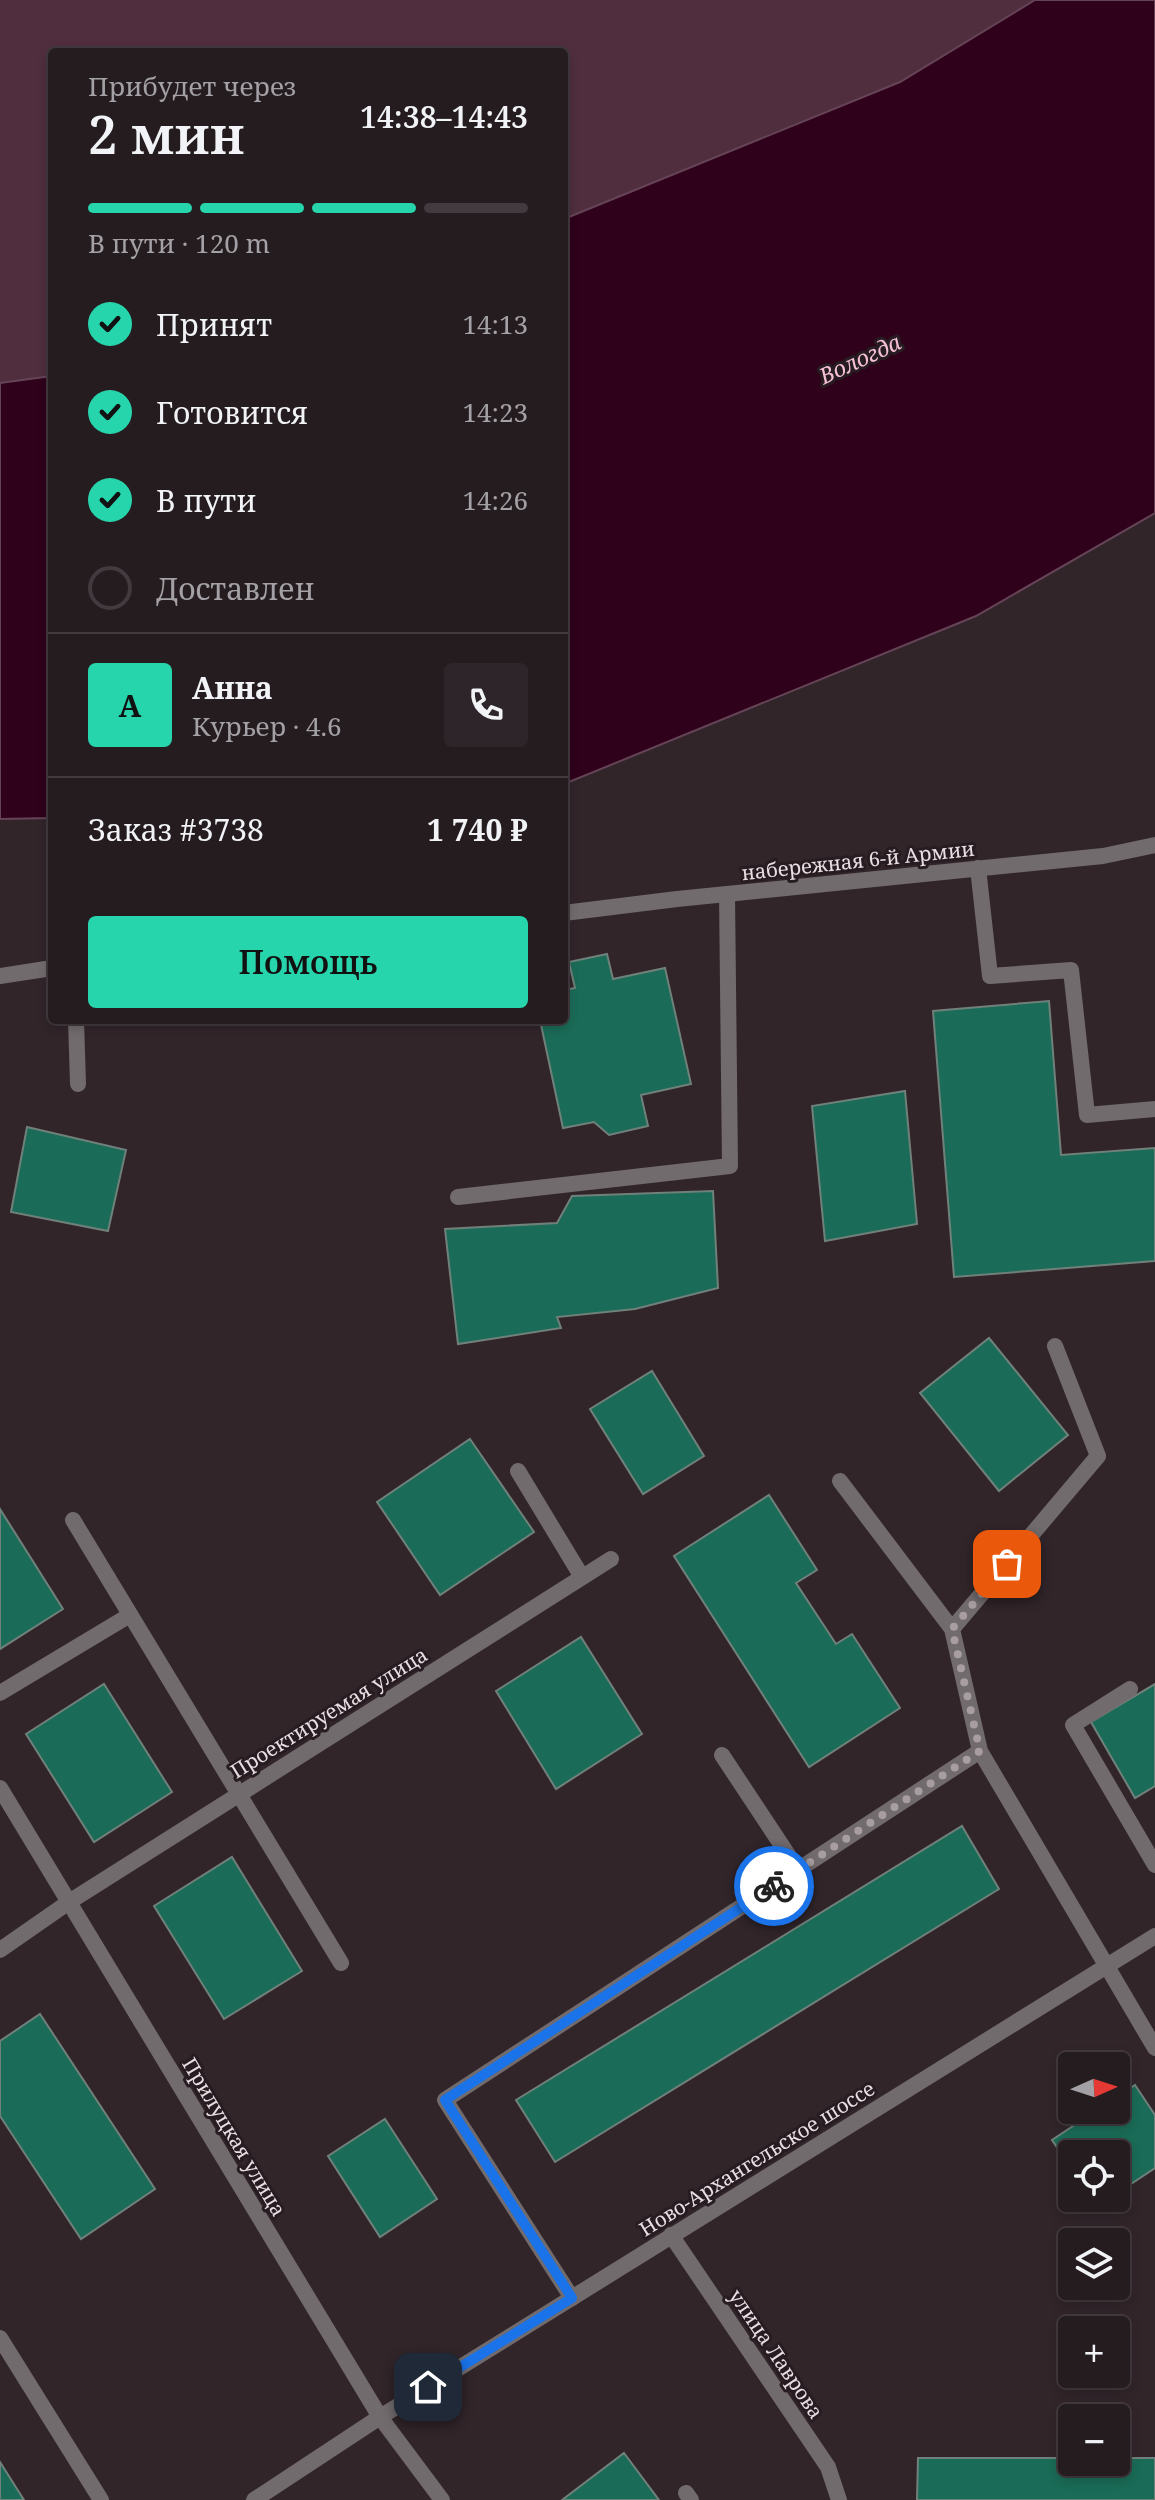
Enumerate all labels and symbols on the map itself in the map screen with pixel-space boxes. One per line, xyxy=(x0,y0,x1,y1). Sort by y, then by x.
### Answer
water label: Вологда xyxy=(813,326,906,391)
street label: набережная 6-й Армии xyxy=(740,835,976,886)
pin xyxy=(973,1530,1041,1598)
street label: Проектируемая улица xyxy=(225,1641,432,1784)
courier xyxy=(734,1846,814,1926)
street label: Прилуцкая улица xyxy=(176,2052,292,2221)
north arrow xyxy=(1058,2052,1130,2124)
street label: Ново-Архангельское шоссе xyxy=(634,2075,879,2242)
street label: улица Лаврова xyxy=(723,2284,830,2424)
pin xyxy=(394,2353,462,2421)

